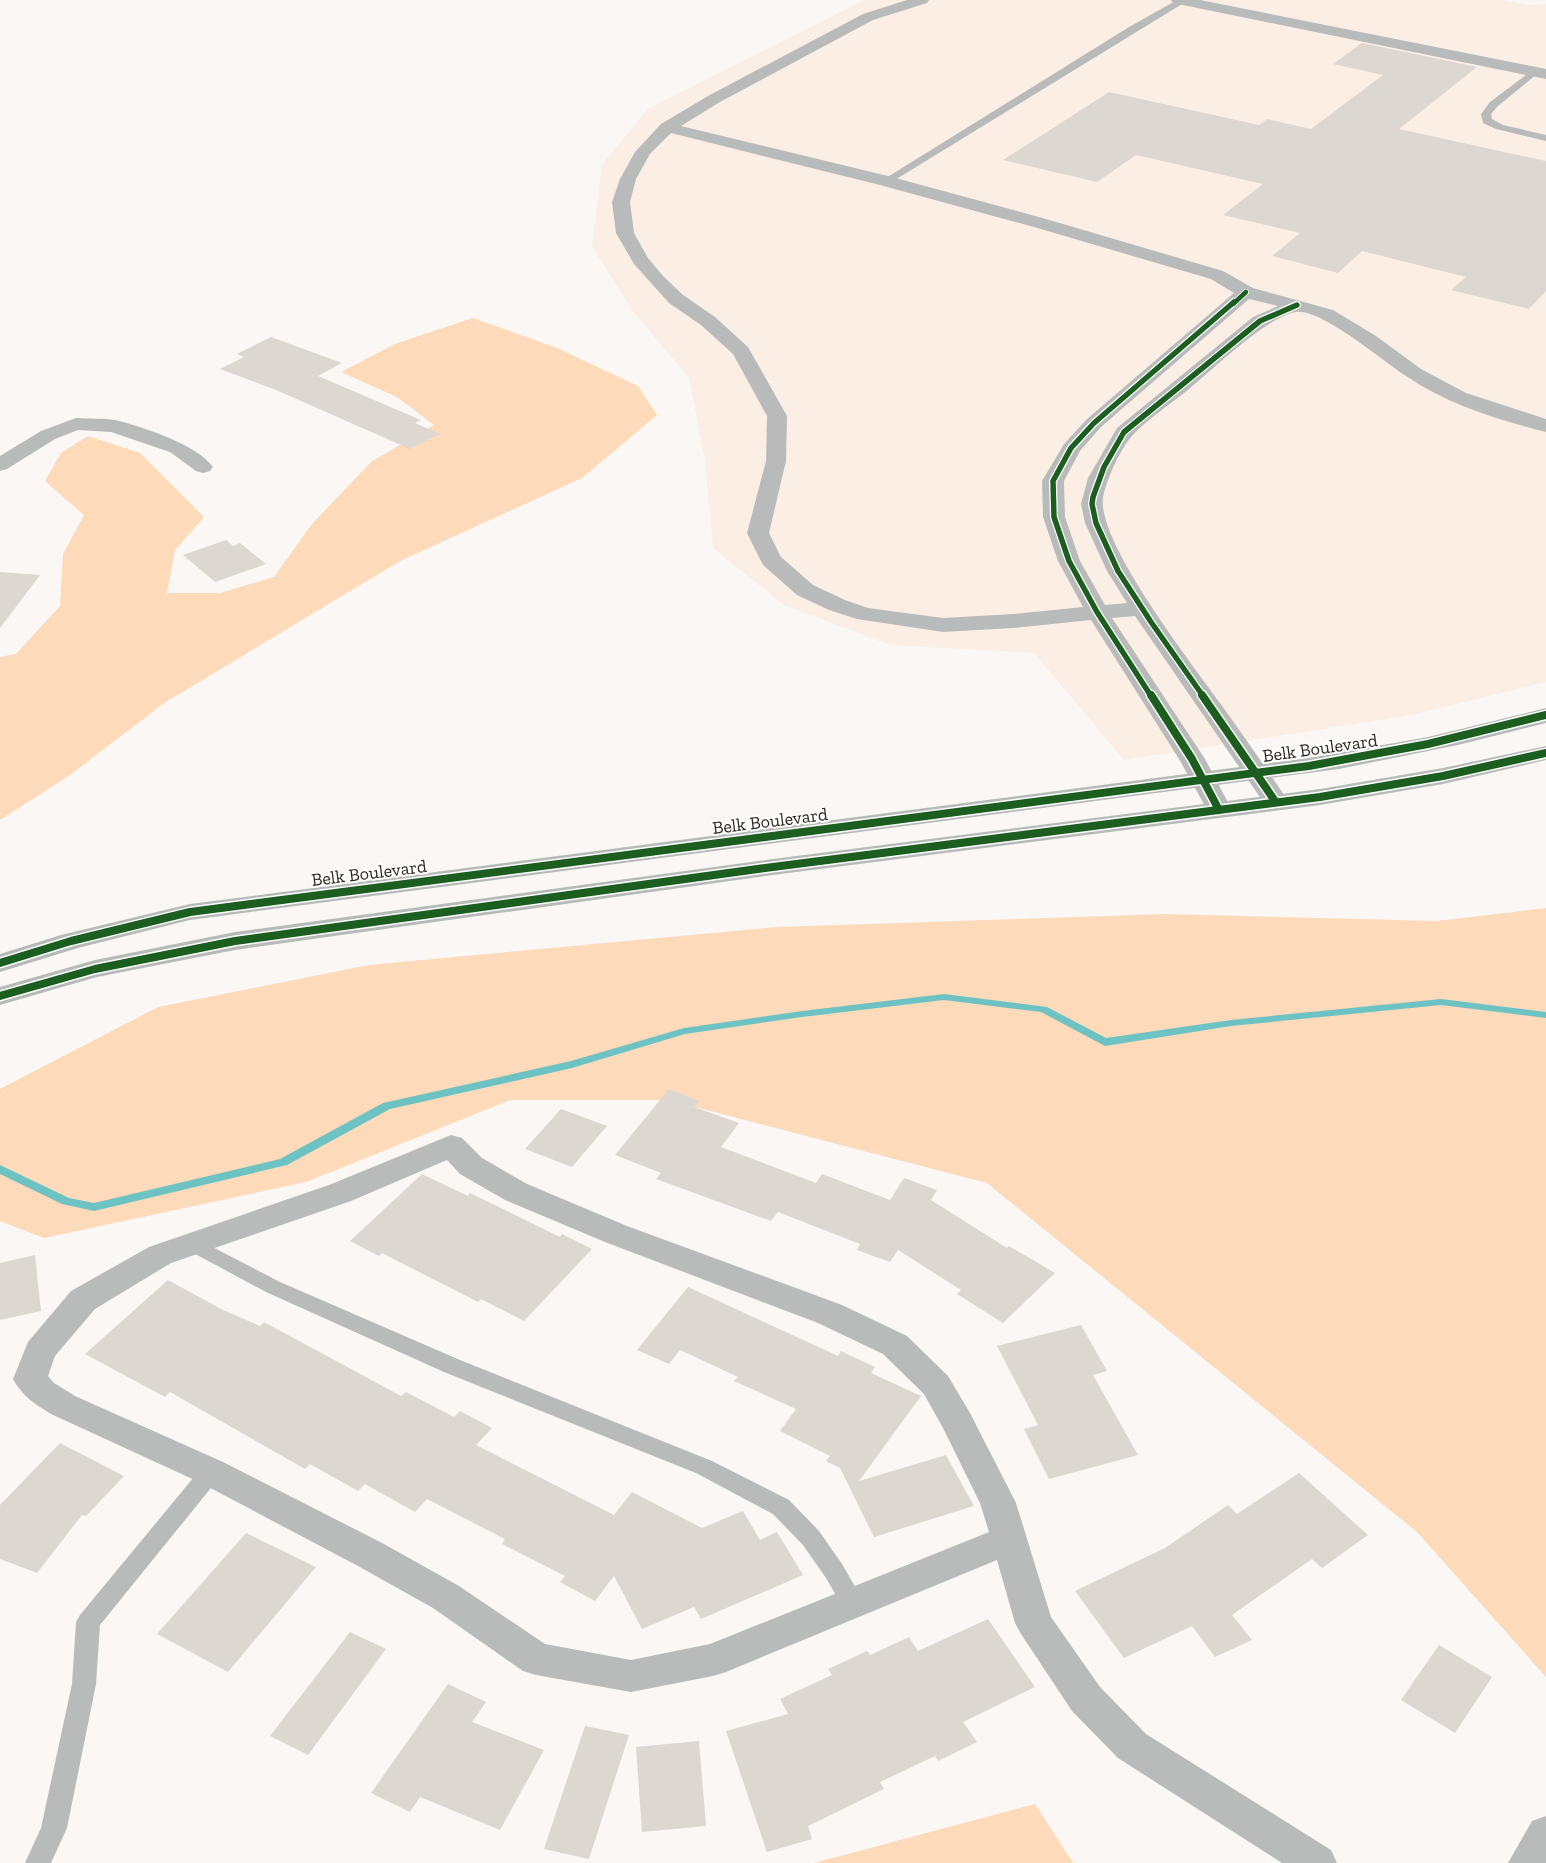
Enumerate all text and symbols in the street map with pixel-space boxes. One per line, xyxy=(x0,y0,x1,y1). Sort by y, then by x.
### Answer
street label: Belk Boulevard xyxy=(1261,729,1379,767)
street label: Belk Boulevard xyxy=(711,803,829,839)
street label: Belk Boulevard xyxy=(310,855,428,891)

